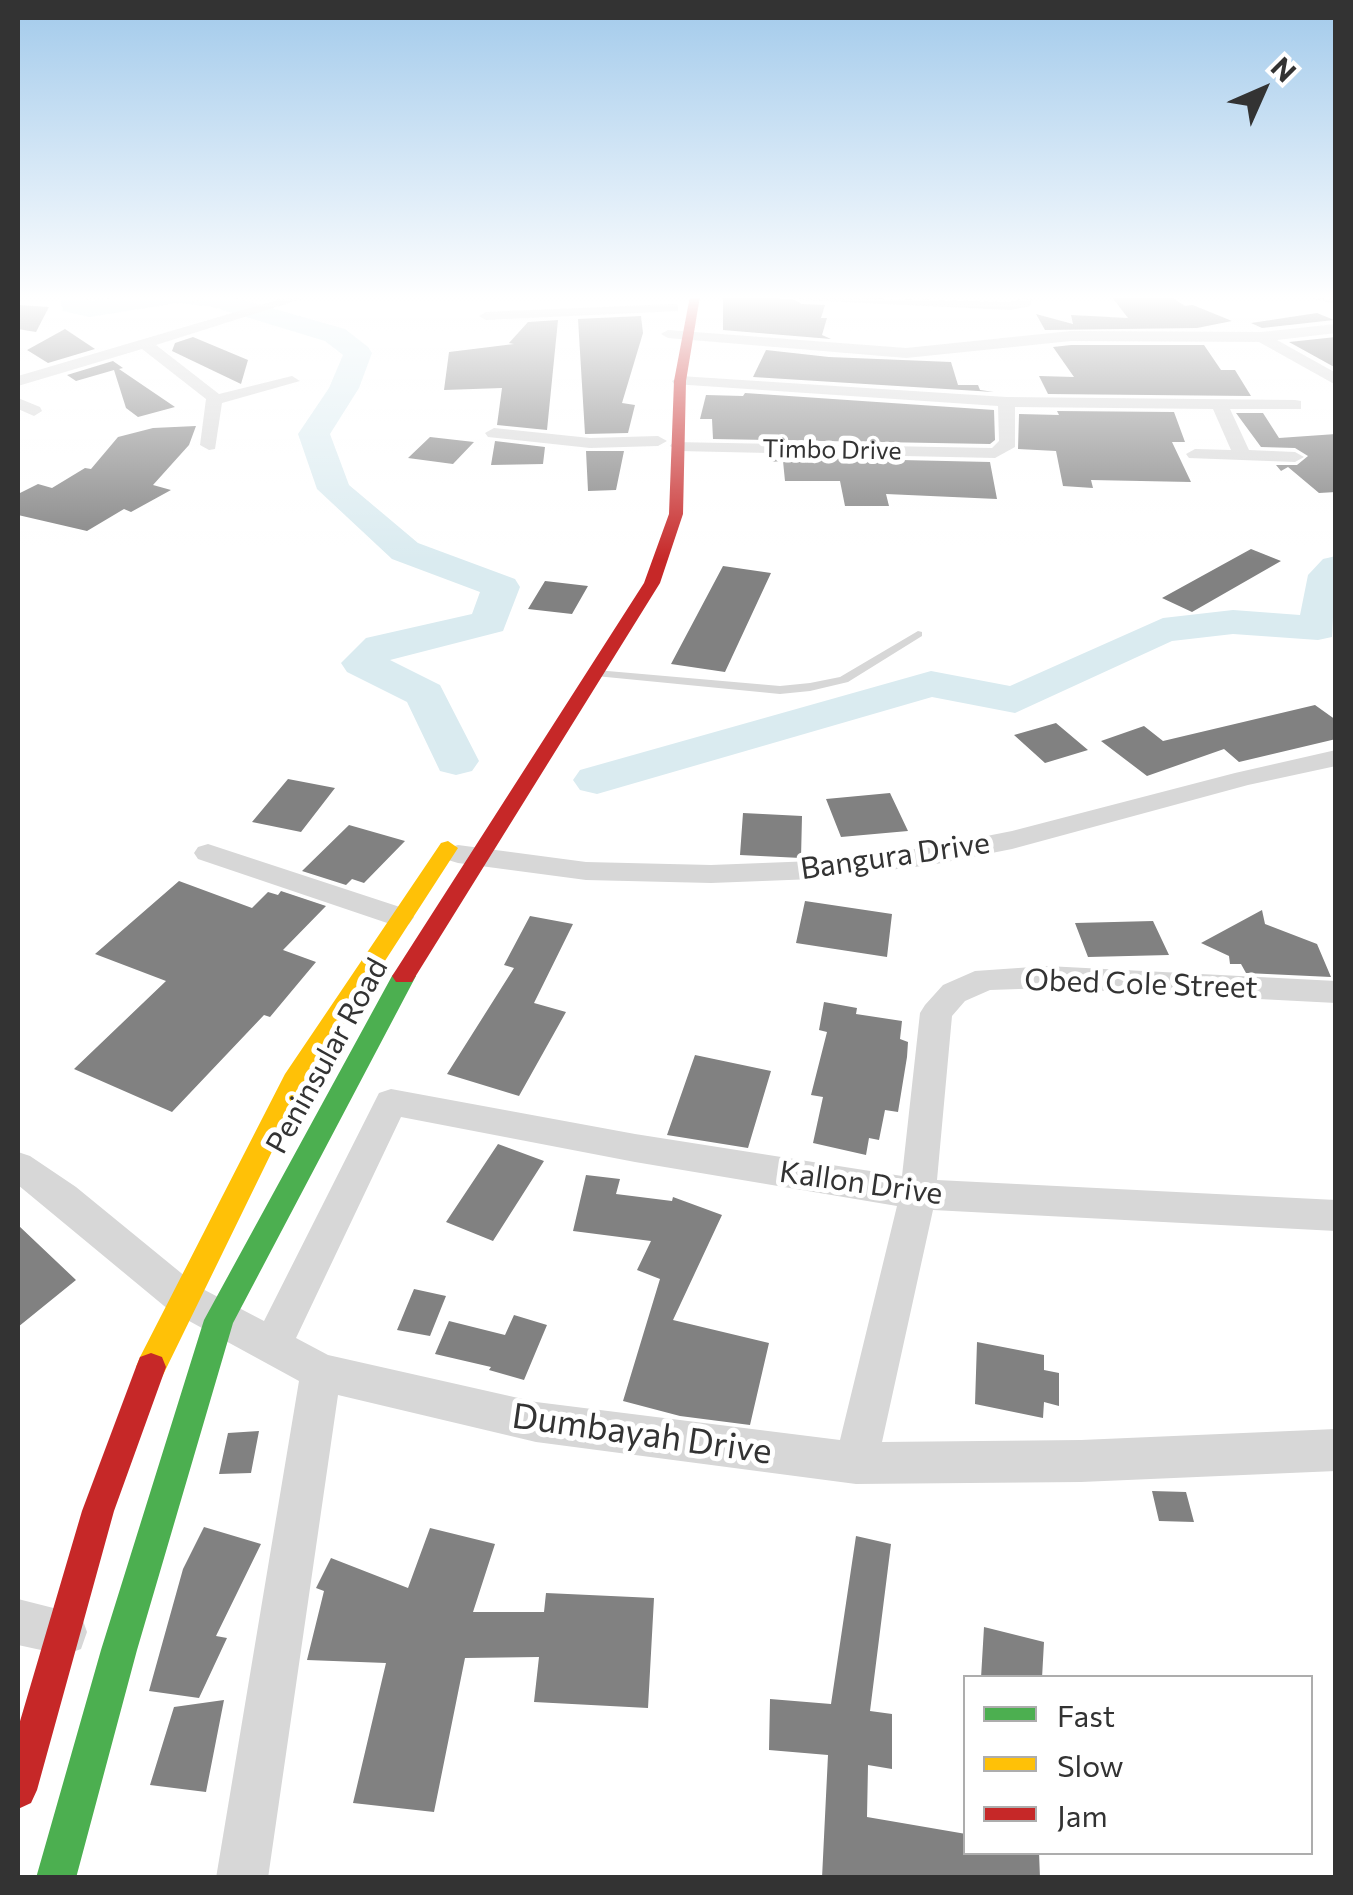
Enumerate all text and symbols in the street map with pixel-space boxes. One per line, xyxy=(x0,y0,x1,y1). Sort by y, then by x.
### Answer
north arrow xyxy=(1213,40,1313,140)
text: N xyxy=(1265,49,1304,88)
street label: Timbo Drive xyxy=(762,434,902,466)
street label: Bangura Drive xyxy=(798,825,992,887)
street label: Peninsular Road xyxy=(258,952,396,1160)
street label: Obed Cole Street xyxy=(1024,962,1258,1006)
street label: Kallon Drive xyxy=(777,1154,945,1212)
street label: Dumbayah Drive xyxy=(509,1395,775,1473)
legend xyxy=(963,1675,1313,1855)
text: Fast xyxy=(1057,1696,1115,1733)
text: Slow xyxy=(1057,1746,1124,1783)
text: Jam xyxy=(1057,1796,1108,1833)

